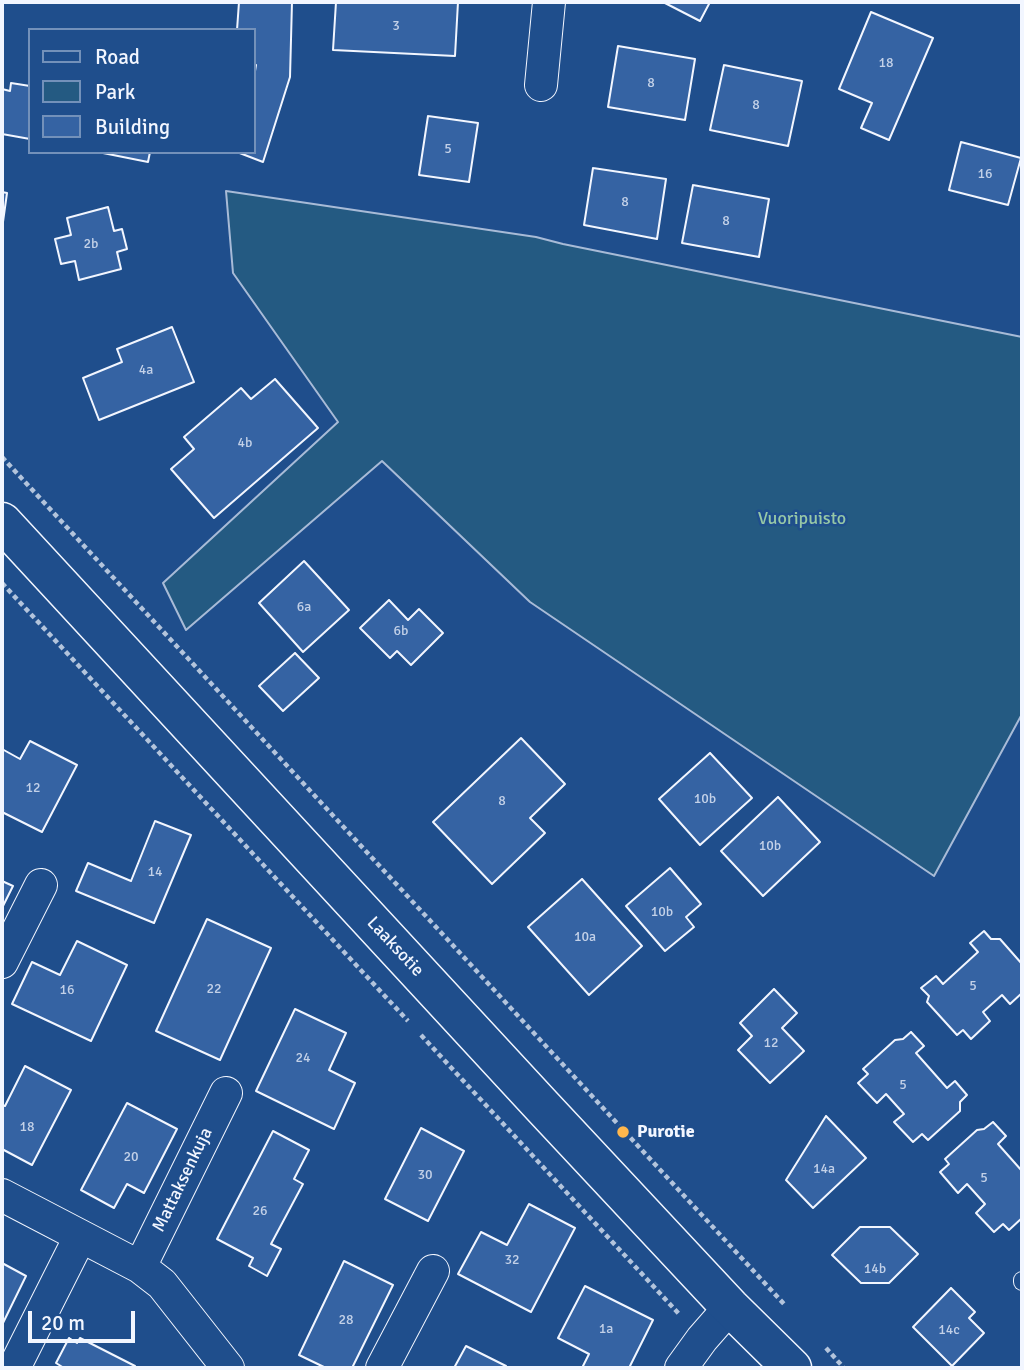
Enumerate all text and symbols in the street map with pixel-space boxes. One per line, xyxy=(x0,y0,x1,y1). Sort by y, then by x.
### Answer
house number: 3 xyxy=(392,18,400,34)
legend xyxy=(28,28,256,154)
text: Road xyxy=(95,44,140,70)
house number: 18 xyxy=(878,55,894,71)
house number: 8 xyxy=(647,75,655,91)
text: Park xyxy=(95,79,135,105)
house number: 8 xyxy=(752,97,760,113)
text: Building xyxy=(95,114,170,140)
house number: 5 xyxy=(444,141,452,157)
house number: 16 xyxy=(977,166,993,182)
house number: 8 xyxy=(621,194,629,210)
house number: 8 xyxy=(722,213,730,229)
house number: 2b xyxy=(84,236,98,252)
house number: 4a xyxy=(139,362,153,378)
house number: 4b xyxy=(238,435,252,451)
park label: Vuoripuisto xyxy=(758,508,846,530)
house number: 6a xyxy=(297,599,311,615)
house number: 6b xyxy=(394,623,408,639)
house number: 12 xyxy=(25,780,41,796)
house number: 10b xyxy=(694,791,716,807)
house number: 8 xyxy=(498,793,506,809)
house number: 10b xyxy=(759,838,781,854)
house number: 14 xyxy=(147,864,163,880)
house number: 10b xyxy=(651,904,673,920)
street label: Laaksotie xyxy=(362,913,428,981)
house number: 10a xyxy=(574,929,596,945)
house number: 5 xyxy=(969,978,977,994)
house number: 22 xyxy=(206,981,222,997)
house number: 16 xyxy=(59,982,75,998)
house number: 12 xyxy=(763,1035,779,1051)
house number: 24 xyxy=(295,1050,311,1066)
house number: 5 xyxy=(899,1077,907,1093)
house number: 18 xyxy=(19,1119,35,1135)
place label: Purotie xyxy=(637,1121,695,1143)
street label: Mattaksenkuja xyxy=(148,1124,218,1236)
marker: Purotie xyxy=(615,1124,631,1140)
house number: 20 xyxy=(123,1149,139,1165)
house number: 14a xyxy=(813,1161,835,1177)
house number: 30 xyxy=(417,1167,433,1183)
house number: 5 xyxy=(980,1170,988,1186)
house number: 26 xyxy=(252,1203,268,1219)
house number: 32 xyxy=(504,1252,520,1268)
house number: 14b xyxy=(864,1261,886,1277)
scale bar xyxy=(32,1296,138,1340)
text: 20 m xyxy=(41,1310,85,1336)
house number: 28 xyxy=(338,1312,354,1328)
house number: 1a xyxy=(599,1321,613,1337)
house number: 14c xyxy=(938,1322,960,1338)

